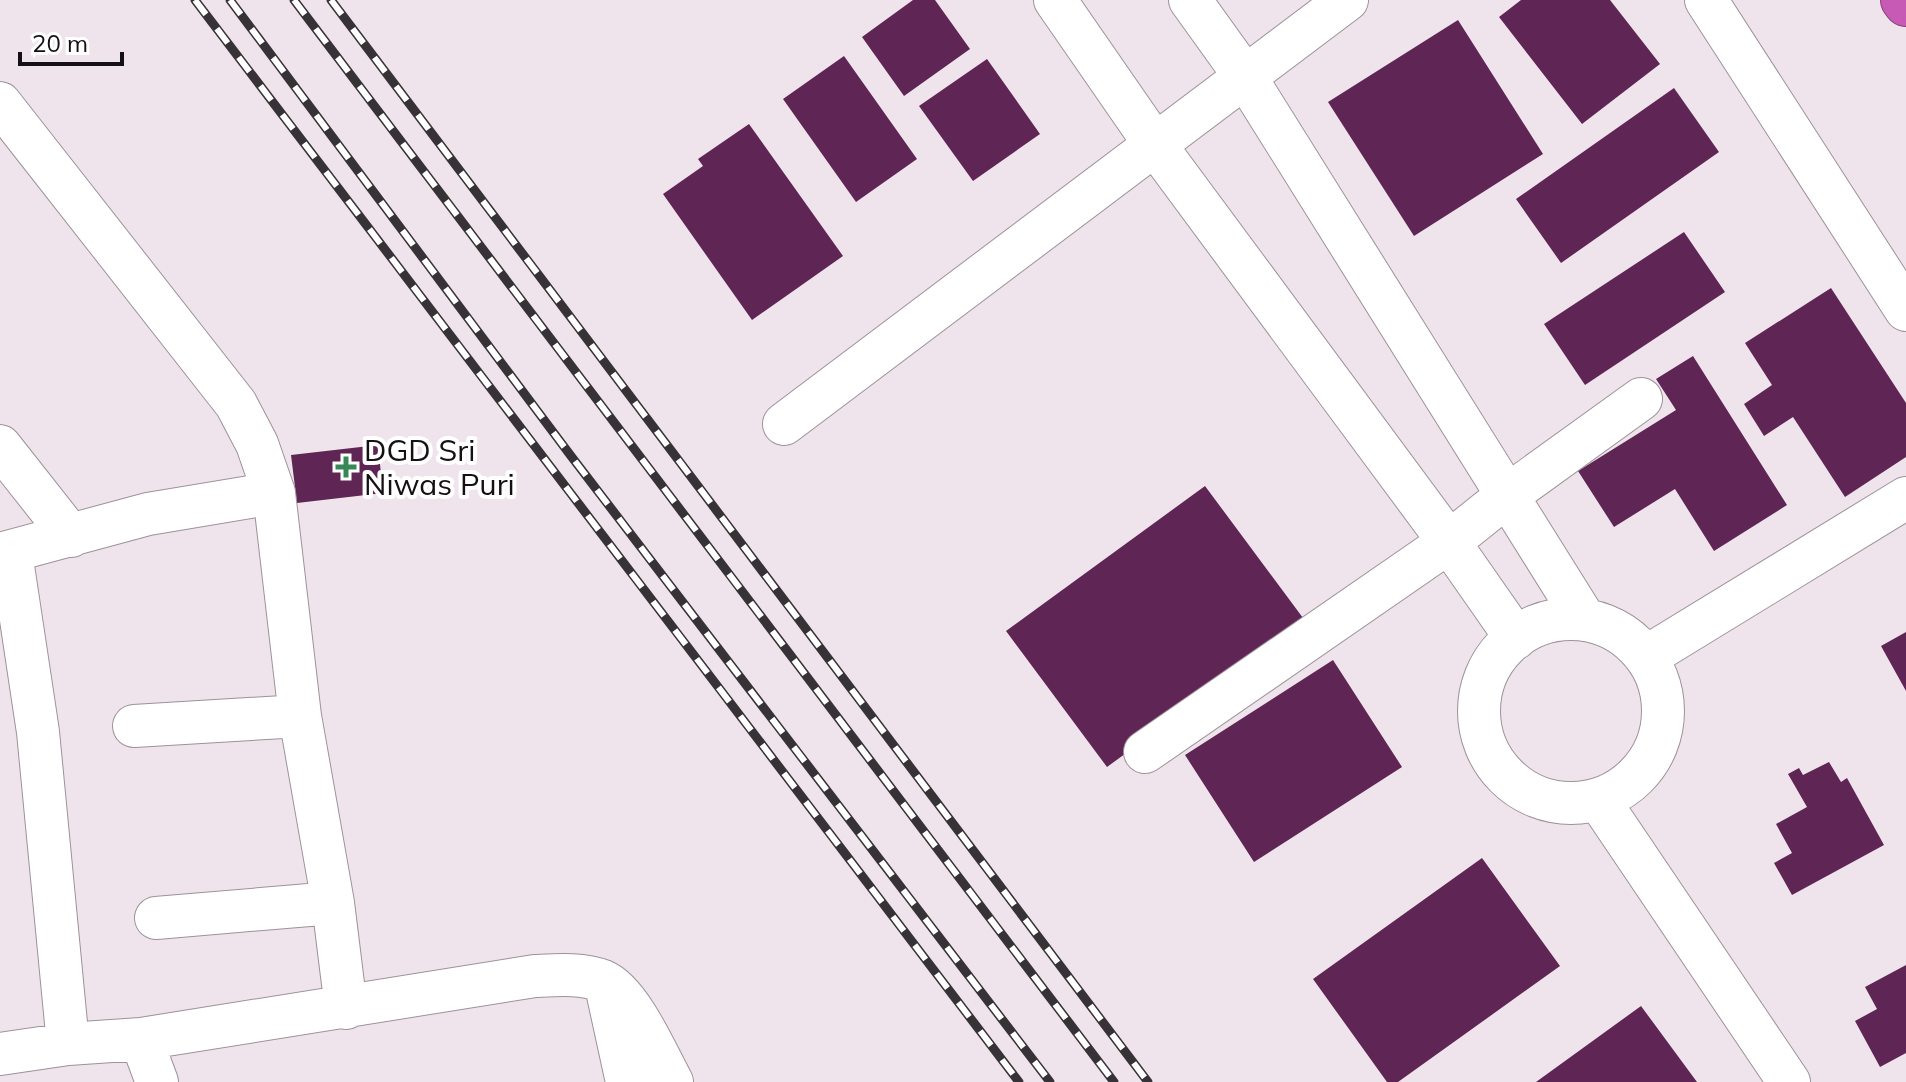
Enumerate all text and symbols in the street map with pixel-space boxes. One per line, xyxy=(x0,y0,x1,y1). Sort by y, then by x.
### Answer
scale bar xyxy=(20,16,122,66)
text: 20 m xyxy=(32,28,88,58)
place label: DGD Sri Niwas Puri xyxy=(364,431,515,503)
marker: DGD Sri Niwas Puri xyxy=(335,456,357,478)

